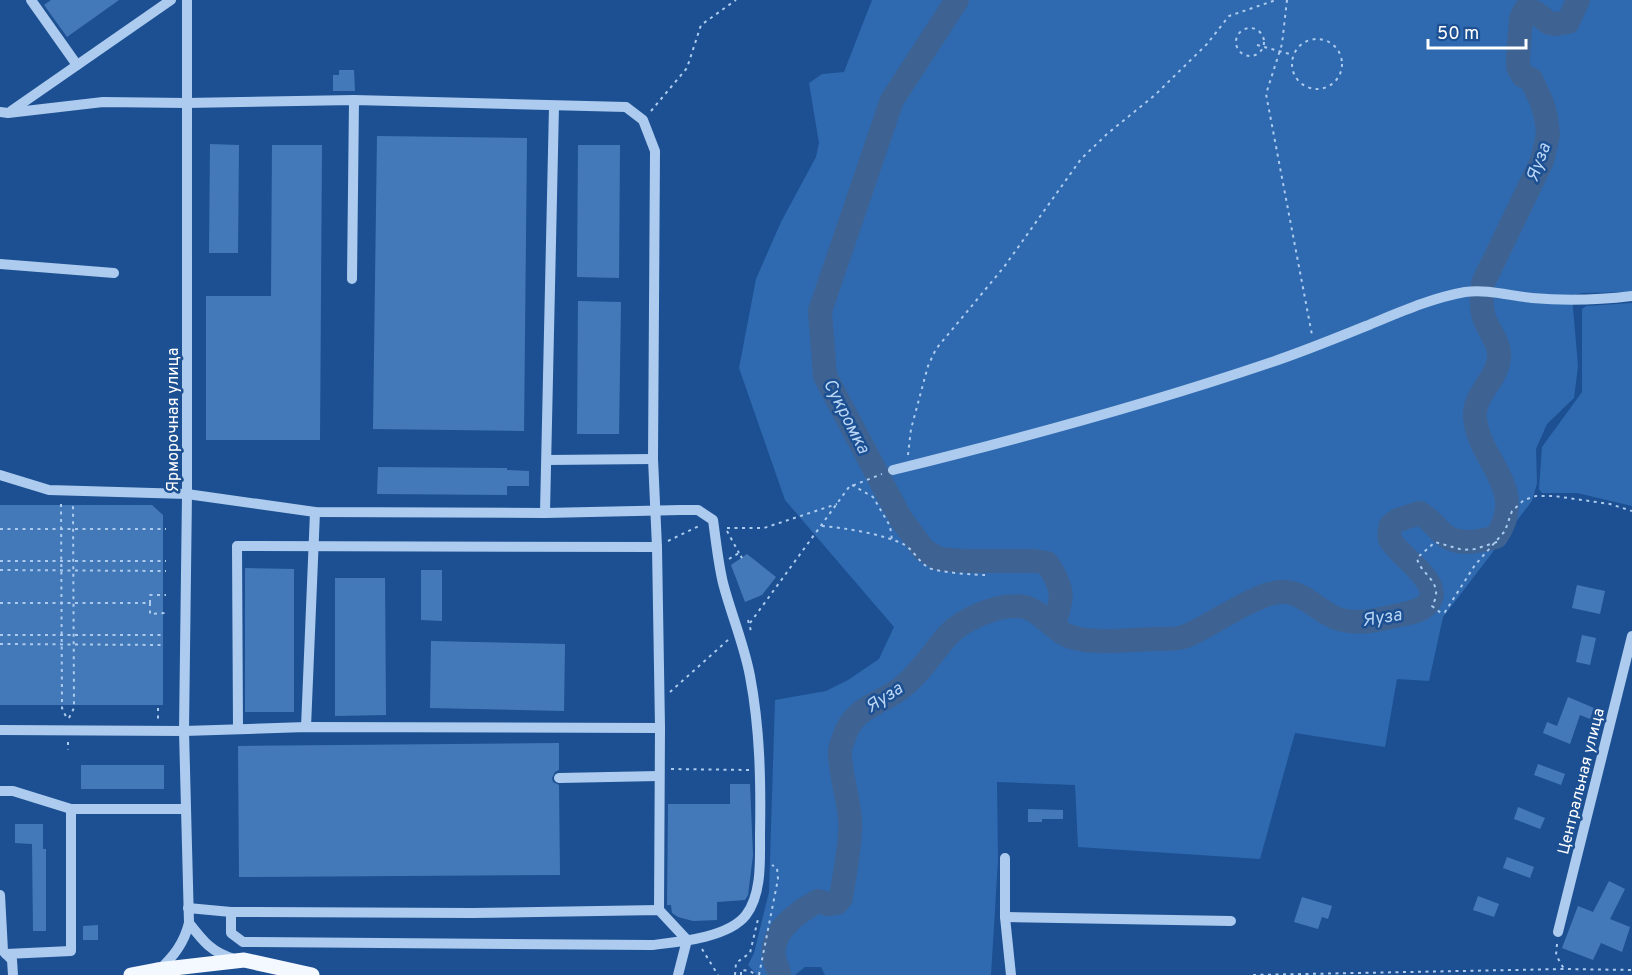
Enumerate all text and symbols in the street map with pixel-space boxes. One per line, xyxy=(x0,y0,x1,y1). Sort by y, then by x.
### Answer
scale bar xyxy=(1428,12,1526,50)
text: 50 m xyxy=(1437,23,1479,46)
water label: Яуза xyxy=(1522,139,1557,185)
street label: Ярморочная улица xyxy=(164,348,184,492)
water label: Сукромка xyxy=(817,375,875,459)
water label: Яуза xyxy=(1361,604,1404,633)
water label: Яуза xyxy=(862,677,908,719)
street label: Центральная улица xyxy=(1554,706,1610,857)

